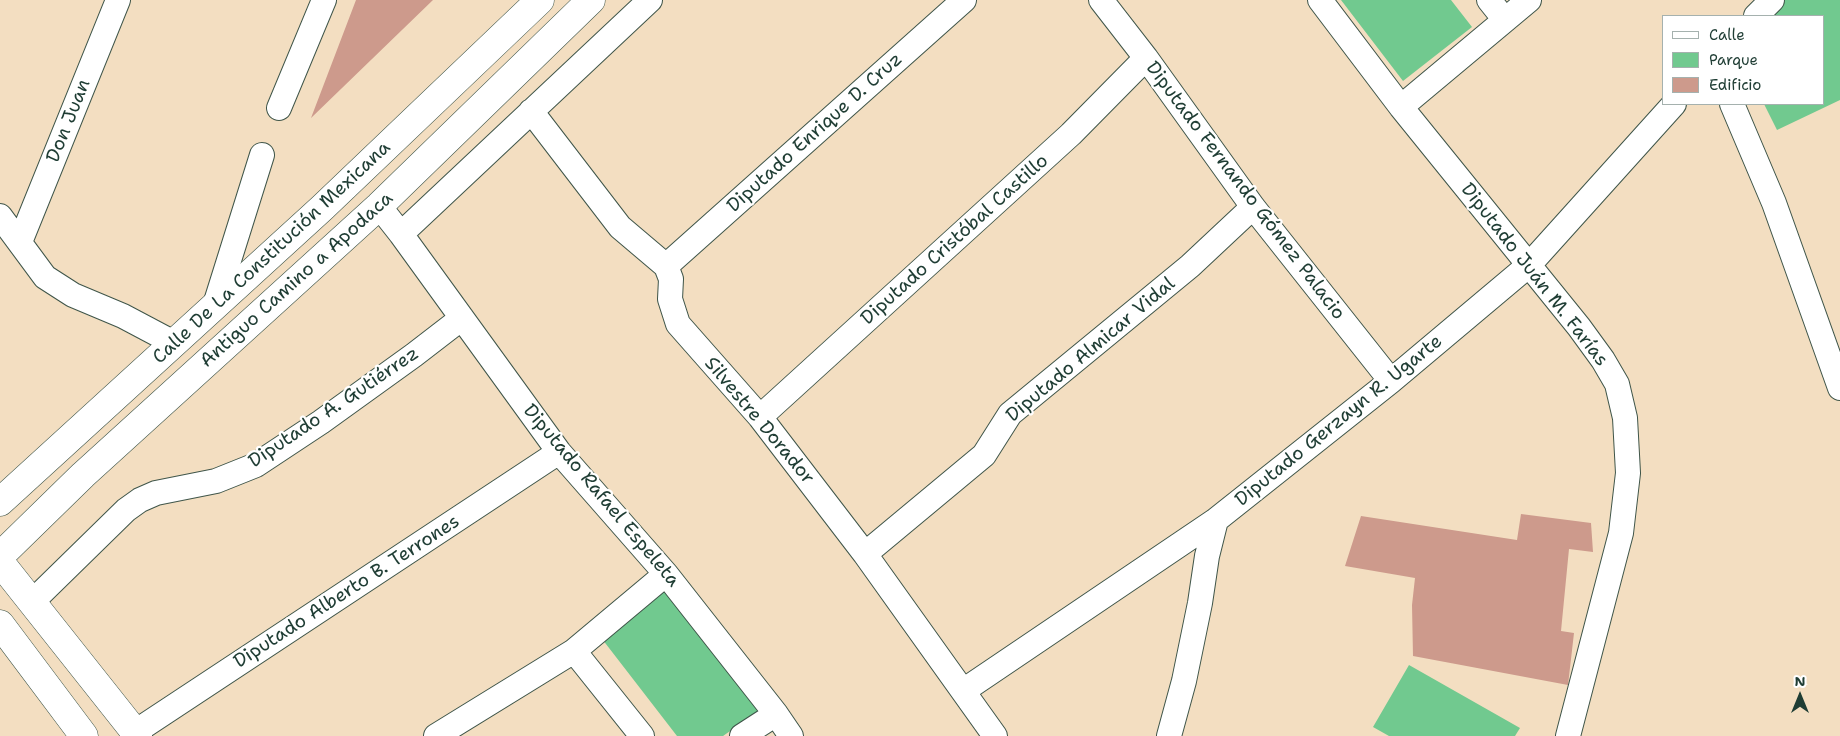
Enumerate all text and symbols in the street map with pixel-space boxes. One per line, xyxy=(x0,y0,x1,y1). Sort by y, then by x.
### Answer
legend xyxy=(1662,15,1825,105)
text: Calle xyxy=(1709,25,1745,45)
street label: Diputado Enrique D. Cruz xyxy=(723,48,907,218)
text: Parque xyxy=(1709,50,1758,70)
street label: Diputado Fernando Gómez Palacio xyxy=(1140,57,1350,325)
text: Edificio xyxy=(1709,75,1761,95)
street label: Don Juan xyxy=(42,76,96,166)
street label: Calle De La Constitución Mexicana xyxy=(148,137,396,369)
street label: Diputado Cristóbal Castillo xyxy=(857,150,1053,330)
street label: Diputado Juán M. Farías xyxy=(1455,179,1613,371)
street label: Antiguo Camino a Apodaca xyxy=(196,187,398,373)
street label: Diputado Almicar Vidal xyxy=(1002,273,1180,427)
street label: Diputado Gerzayn R. Ugarte xyxy=(1231,330,1447,512)
street label: Diputado A. Gutiérrez xyxy=(245,343,423,473)
street label: Silvestre Dorador xyxy=(699,353,819,489)
street label: Diputado Rafael Espeleta xyxy=(518,400,684,592)
street label: Diputado Alberto B. Terrones xyxy=(230,510,464,674)
north arrow xyxy=(1775,671,1825,721)
text: N xyxy=(1794,672,1806,690)

